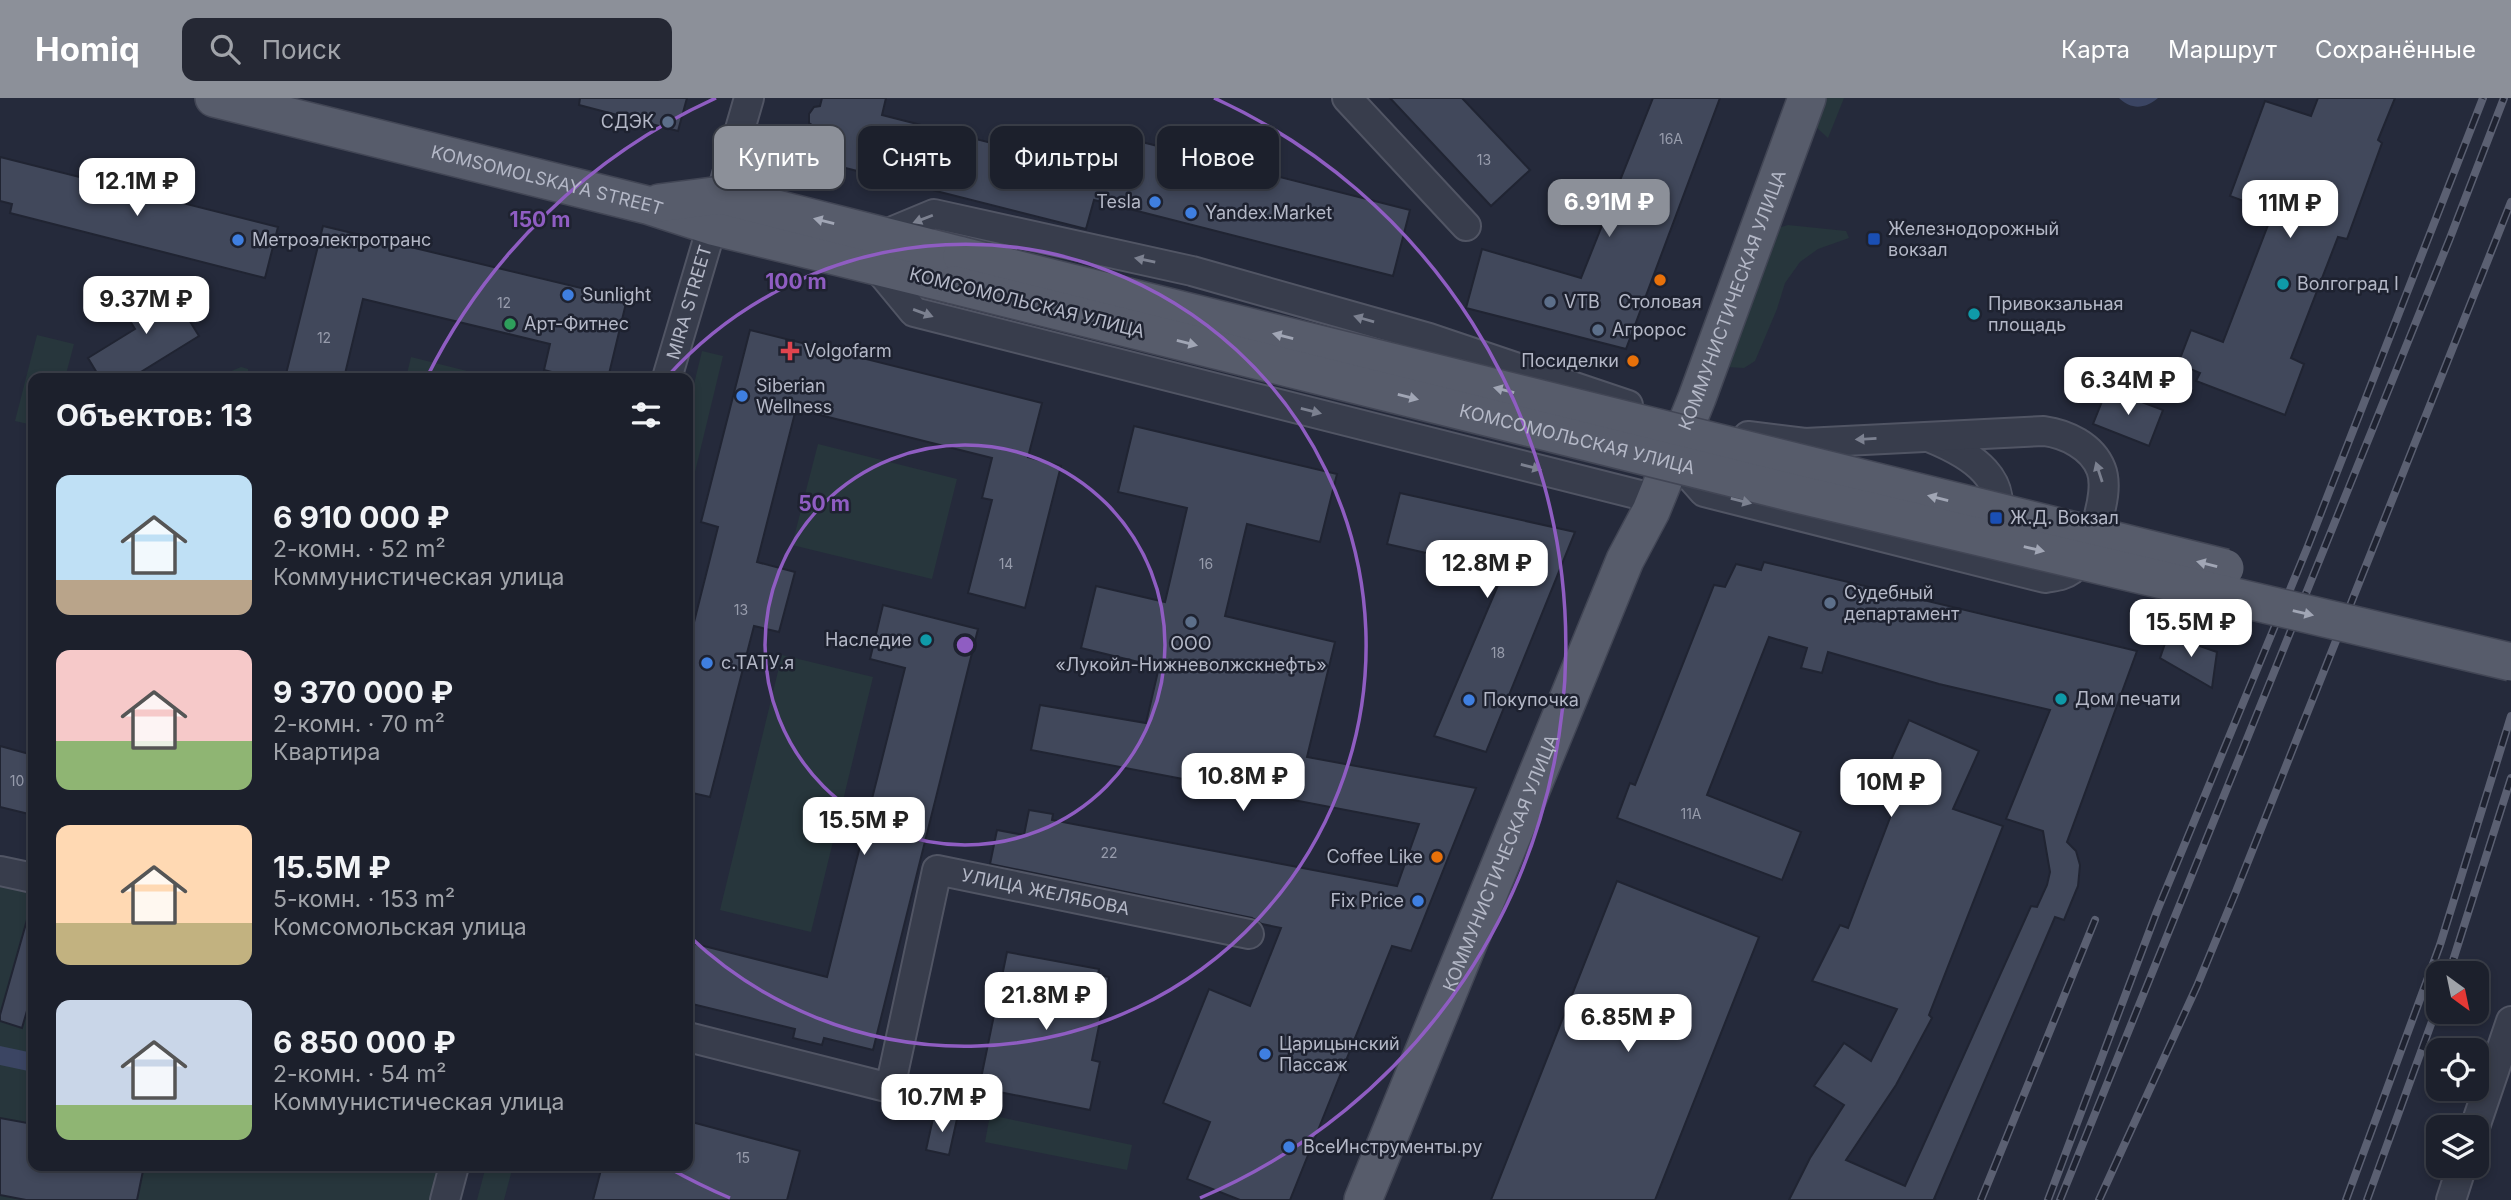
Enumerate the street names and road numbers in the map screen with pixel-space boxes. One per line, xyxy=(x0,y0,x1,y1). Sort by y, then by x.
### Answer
street label: KOMSOMOLSKAYA STREET xyxy=(429,141,666,219)
street label: КОММУНИСТИЧЕСКАЯ УЛИЦА xyxy=(1674,167,1790,433)
street label: MIRA STREET xyxy=(662,242,716,362)
street label: КОМСОМОЛЬСКАЯ УЛИЦА xyxy=(907,263,1147,342)
street label: КОМСОМОЛЬСКАЯ УЛИЦА xyxy=(1457,400,1697,478)
street label: КОММУНИСТИЧЕСКАЯ УЛИЦА xyxy=(1438,731,1562,995)
street label: УЛИЦА ЖЕЛЯБОВА xyxy=(959,864,1132,919)

